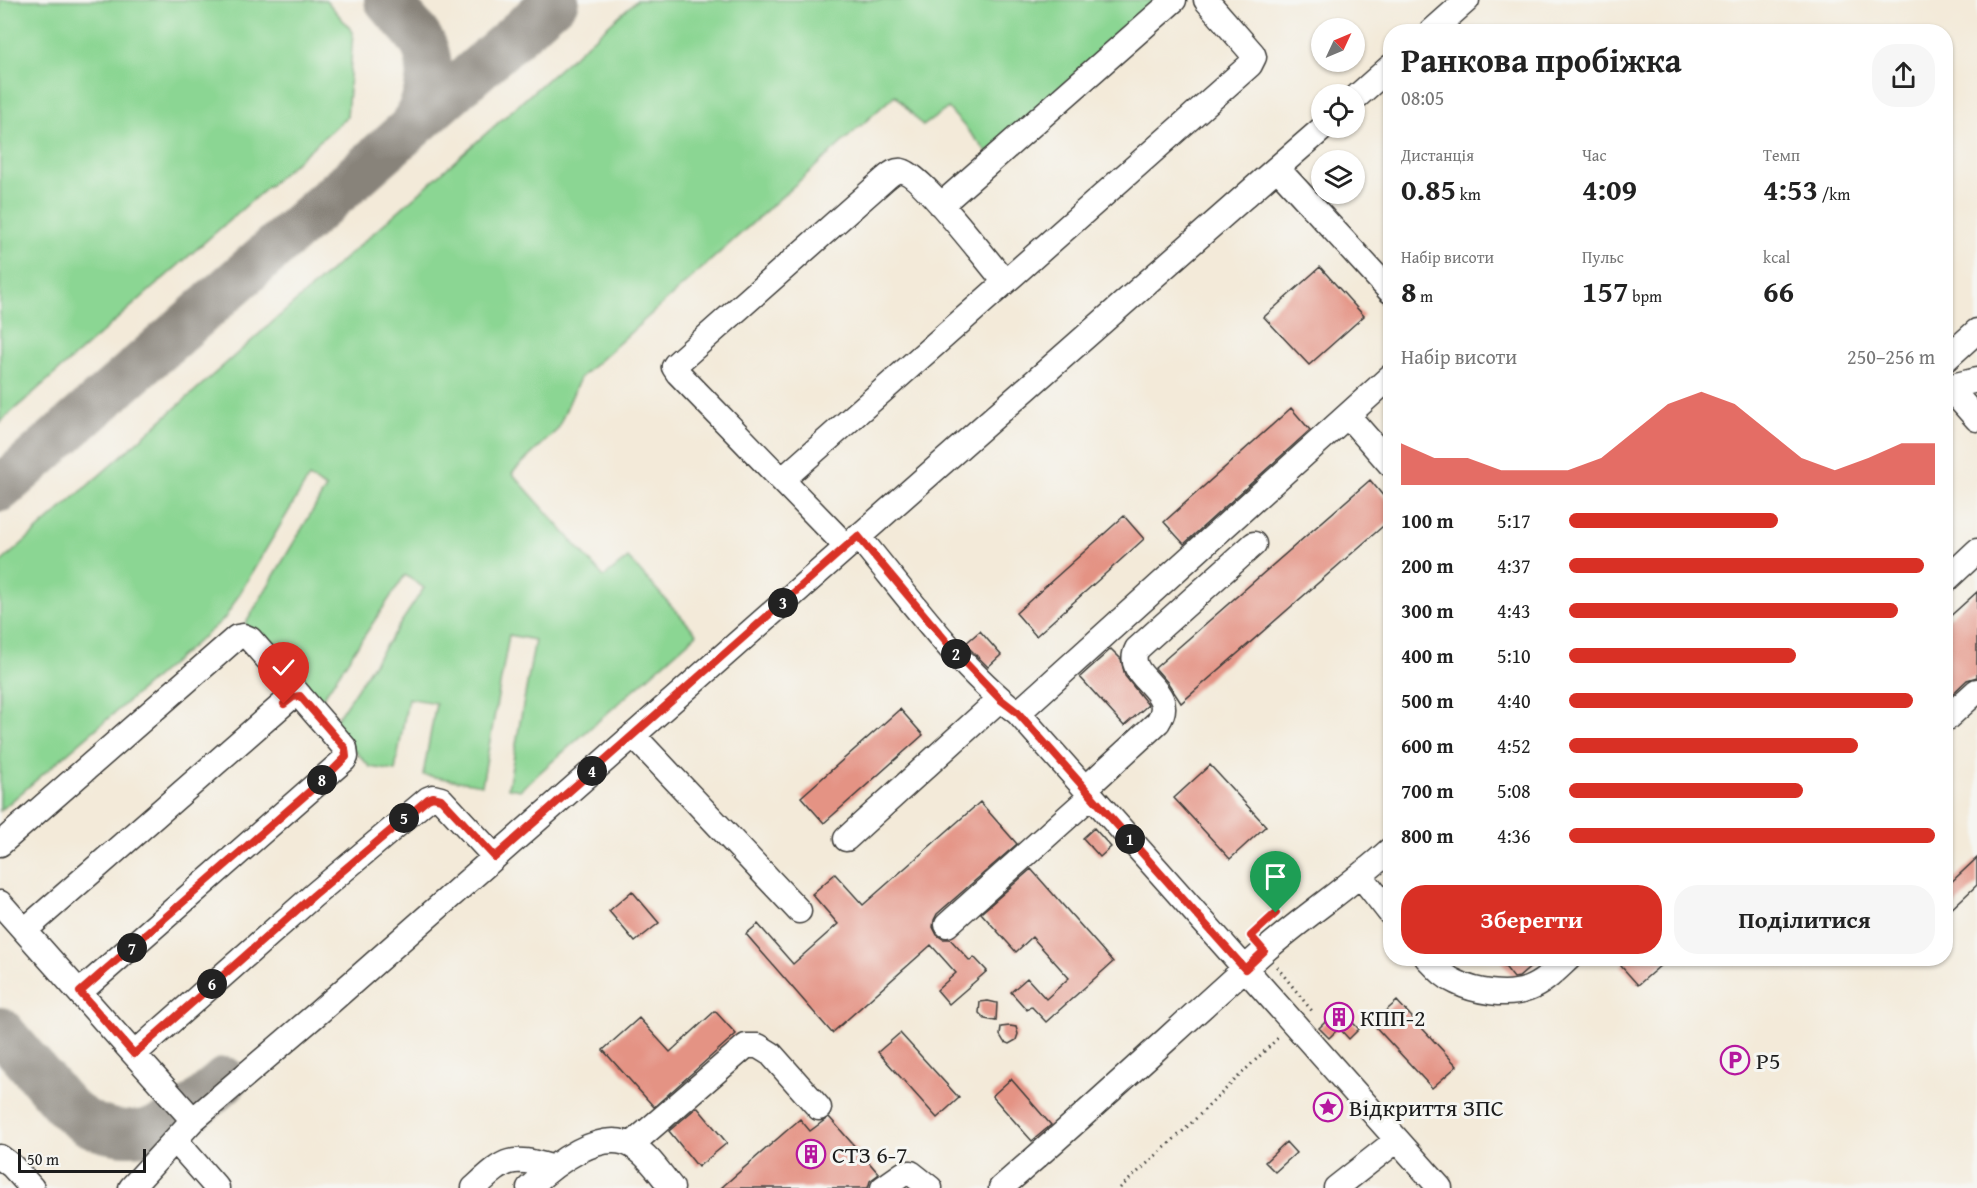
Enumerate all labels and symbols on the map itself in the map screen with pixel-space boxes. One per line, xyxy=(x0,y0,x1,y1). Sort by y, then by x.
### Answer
north arrow xyxy=(1311,18,1365,72)
pin: 3 xyxy=(768,588,798,618)
pin: 2 xyxy=(941,639,971,669)
pin xyxy=(258,642,309,704)
pin: 4 xyxy=(577,756,607,786)
pin: 8 xyxy=(307,765,337,795)
pin: 5 xyxy=(389,803,419,833)
pin: 1 xyxy=(1115,824,1145,854)
pin xyxy=(1250,851,1301,913)
pin: 7 xyxy=(117,933,147,963)
pin: 6 xyxy=(197,969,227,999)
place label: КПП-2 xyxy=(1360,1000,1425,1035)
building icon: КПП-2 xyxy=(1323,1001,1355,1033)
place label: P5 xyxy=(1756,1043,1780,1078)
parking icon: P5 xyxy=(1719,1044,1751,1076)
place label: Відкриття ЗПС xyxy=(1349,1090,1504,1125)
place icon: Відкриття ЗПС xyxy=(1312,1091,1344,1123)
place label: СТЗ 6-7 xyxy=(832,1137,908,1172)
building icon: СТЗ 6-7 xyxy=(795,1138,827,1170)
scale bar xyxy=(18,1146,146,1174)

